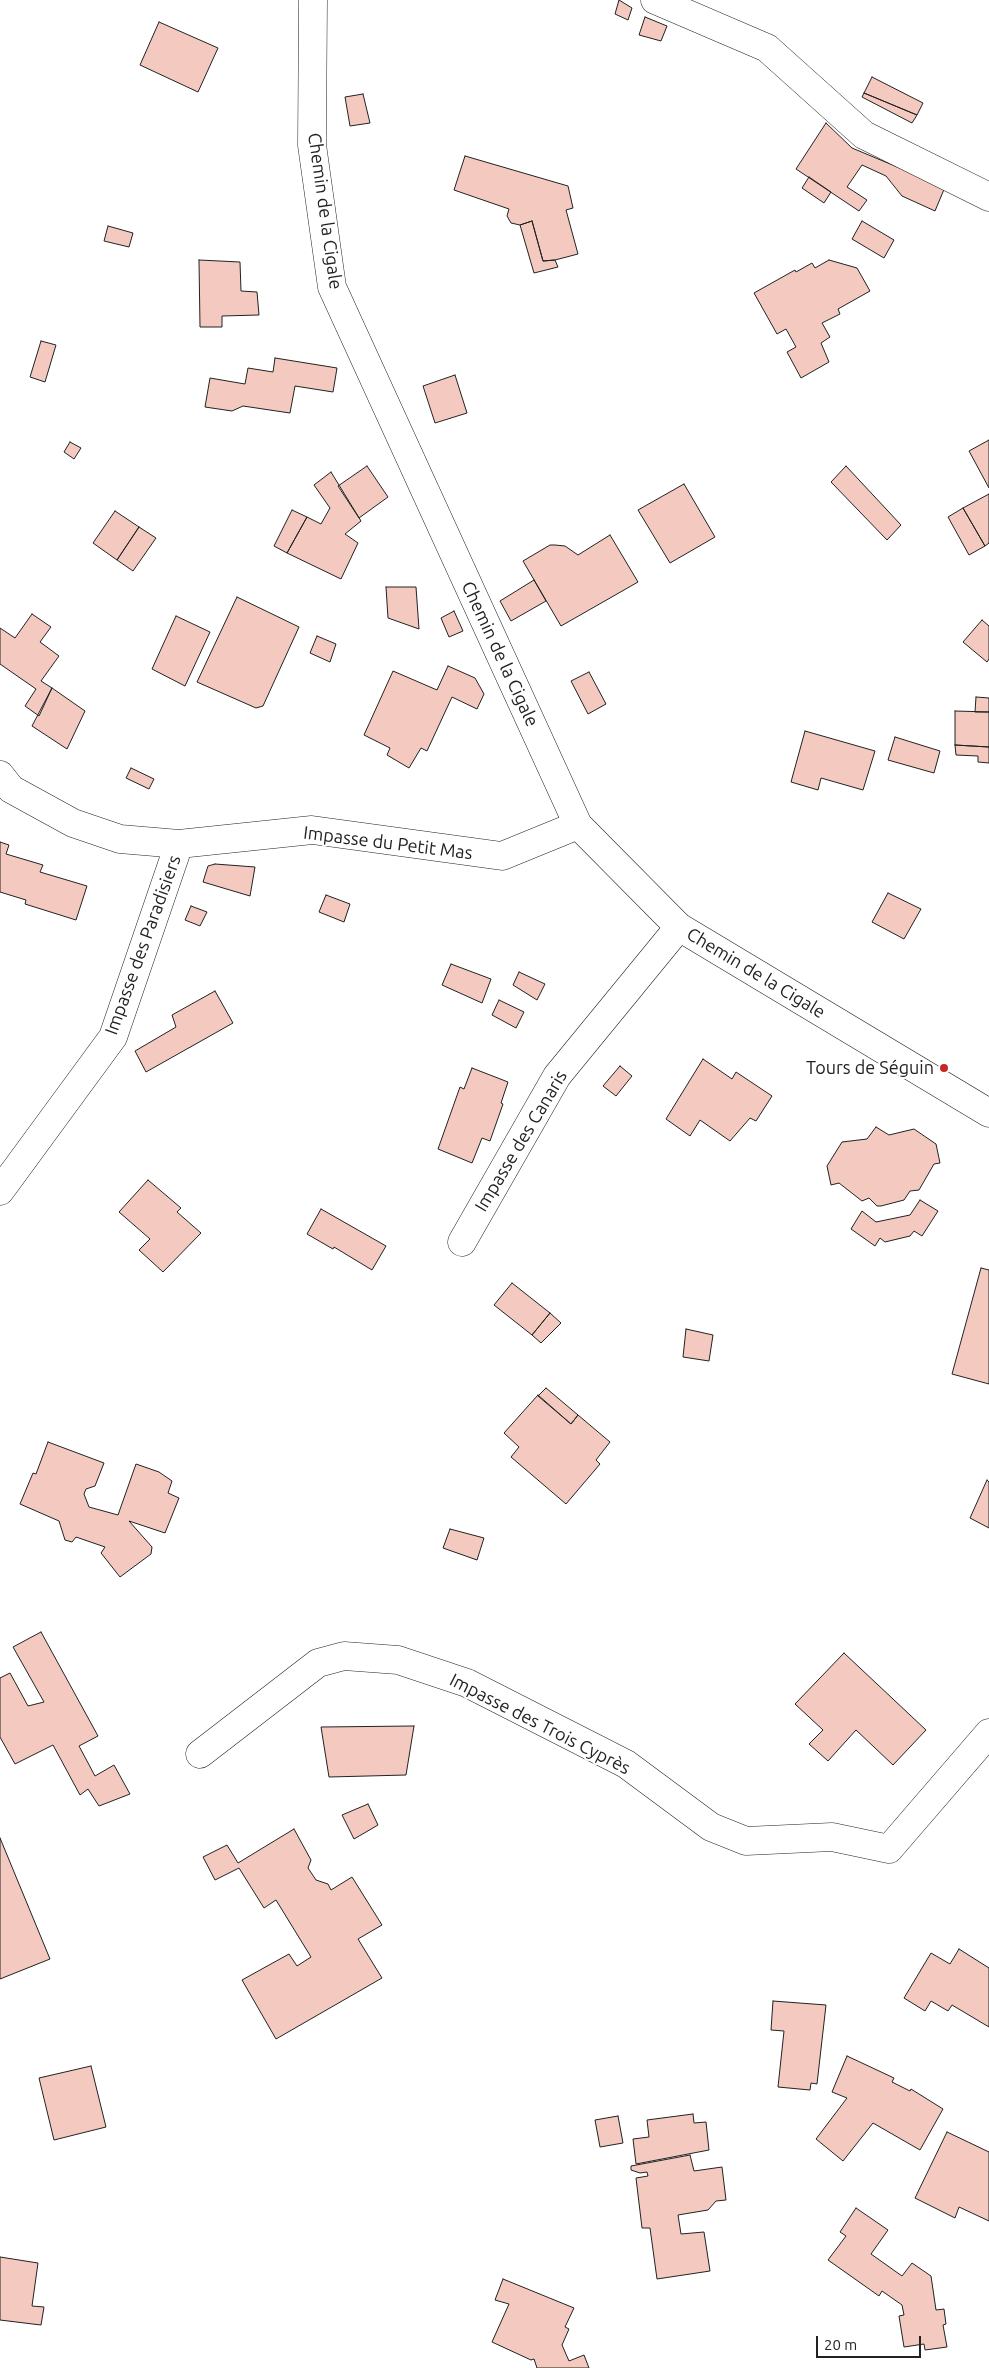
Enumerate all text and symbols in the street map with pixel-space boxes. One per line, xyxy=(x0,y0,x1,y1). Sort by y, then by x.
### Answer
street label: Chemin de la Cigale xyxy=(303,131,347,291)
street label: Chemin de la Cigale xyxy=(457,578,543,730)
street label: Impasse du Petit Mas xyxy=(302,822,474,864)
street label: Impasse des Paradisiers xyxy=(100,852,186,1038)
street label: Chemin de la Cigale xyxy=(683,923,829,1023)
place label: Tours de Séguin xyxy=(806,1057,934,1079)
marker: Tours de Séguin xyxy=(938,1062,950,1074)
street label: Impasse des Canaris xyxy=(470,1067,572,1215)
street label: Impasse des Trois Cyprès xyxy=(446,1669,634,1779)
scale bar xyxy=(819,2326,924,2358)
text: 20 m xyxy=(824,2336,857,2353)

